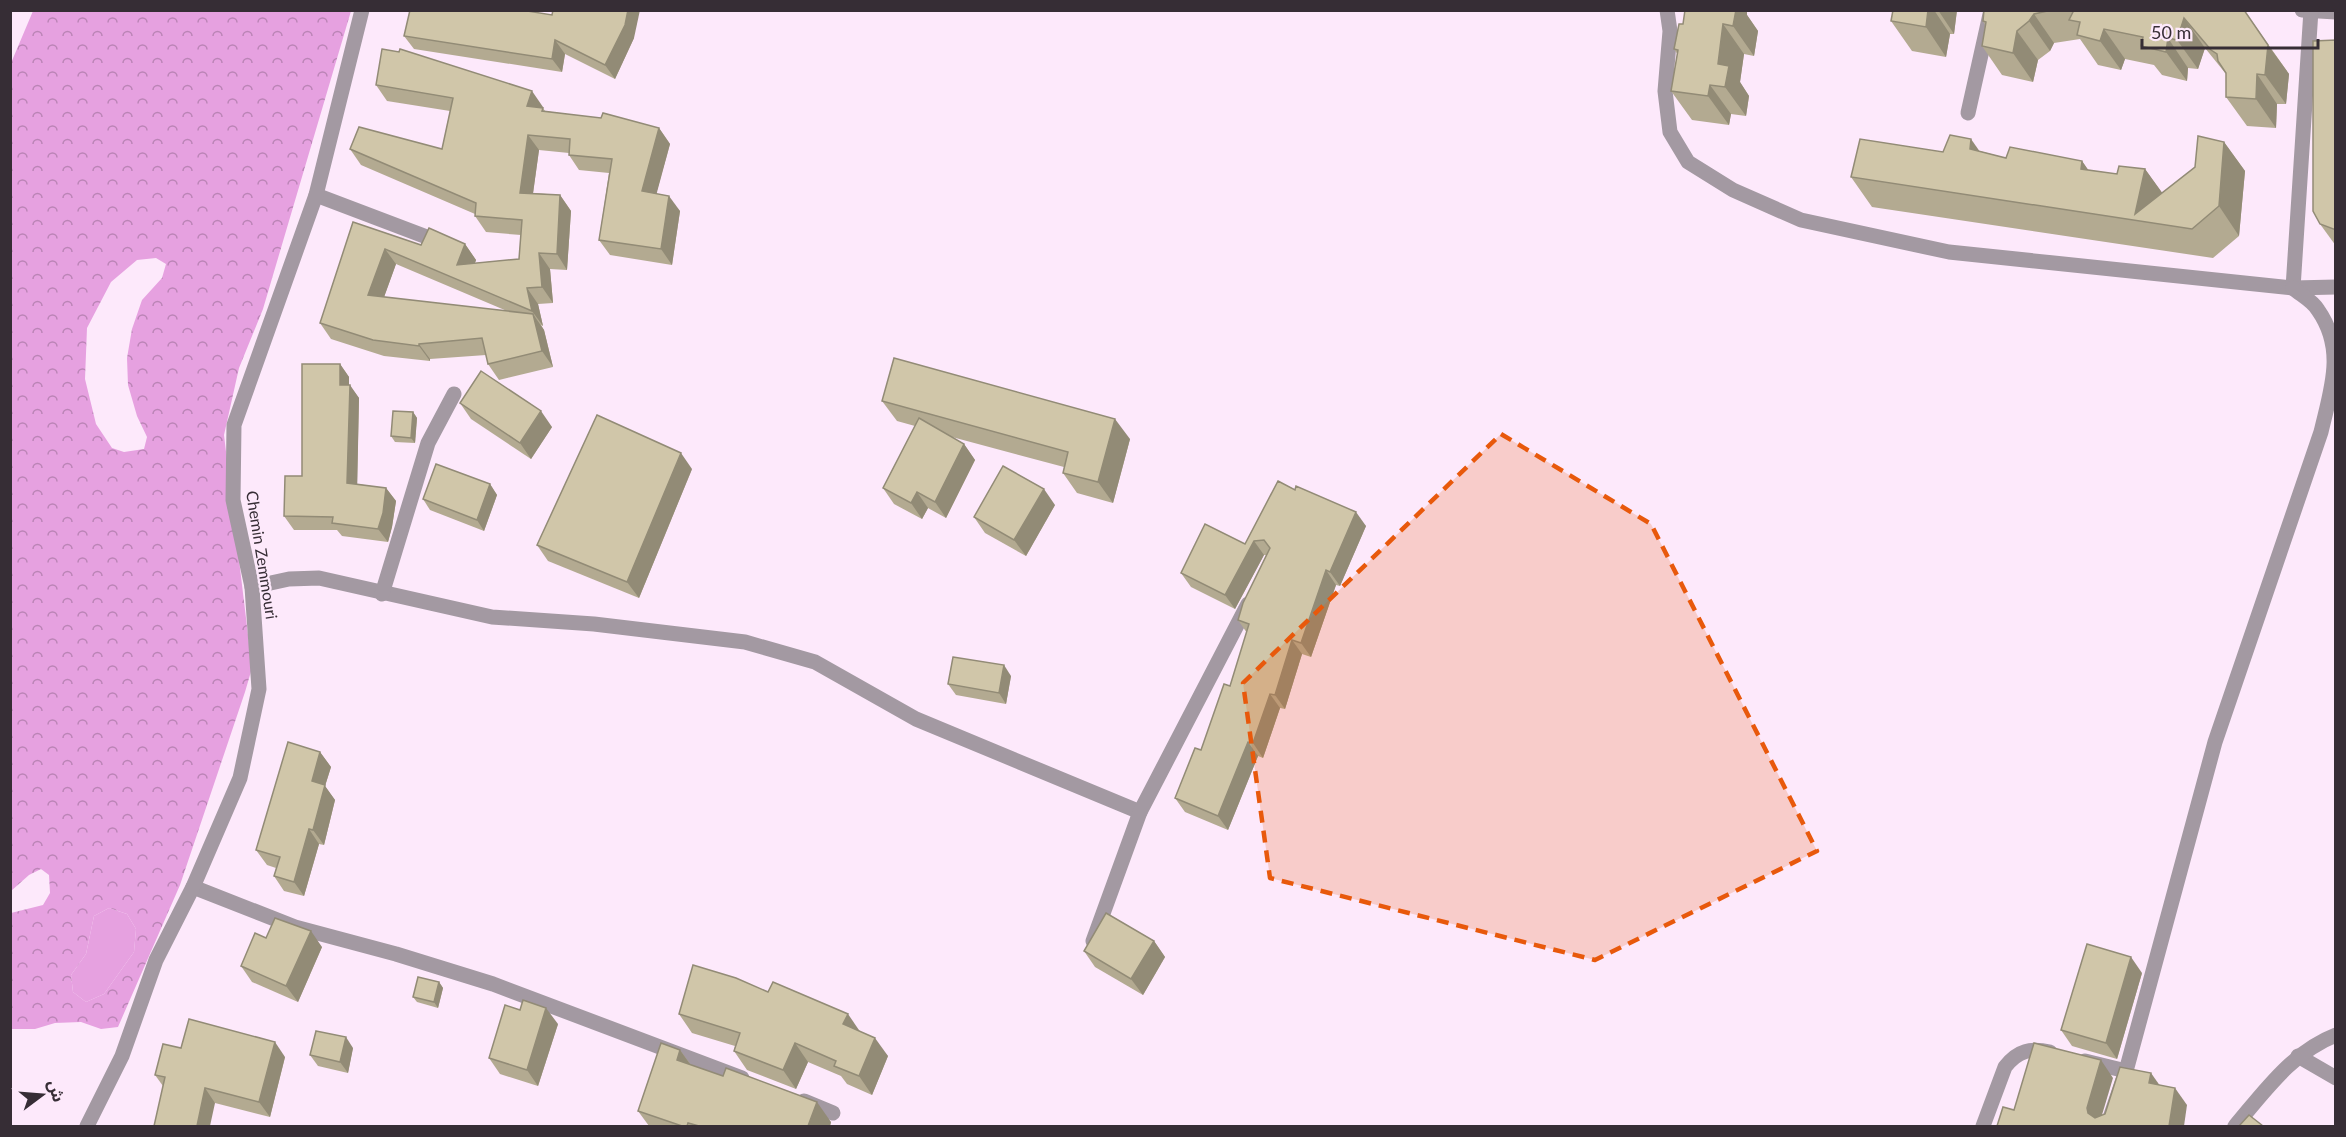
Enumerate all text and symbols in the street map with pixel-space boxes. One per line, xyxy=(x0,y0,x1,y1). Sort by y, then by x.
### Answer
scale bar xyxy=(2142,12,2318,50)
text: 50 m xyxy=(2151,21,2191,43)
street label: Chemin Zemmouri xyxy=(243,489,282,620)
north arrow xyxy=(12,1065,72,1125)
text: ش xyxy=(44,1078,69,1104)

